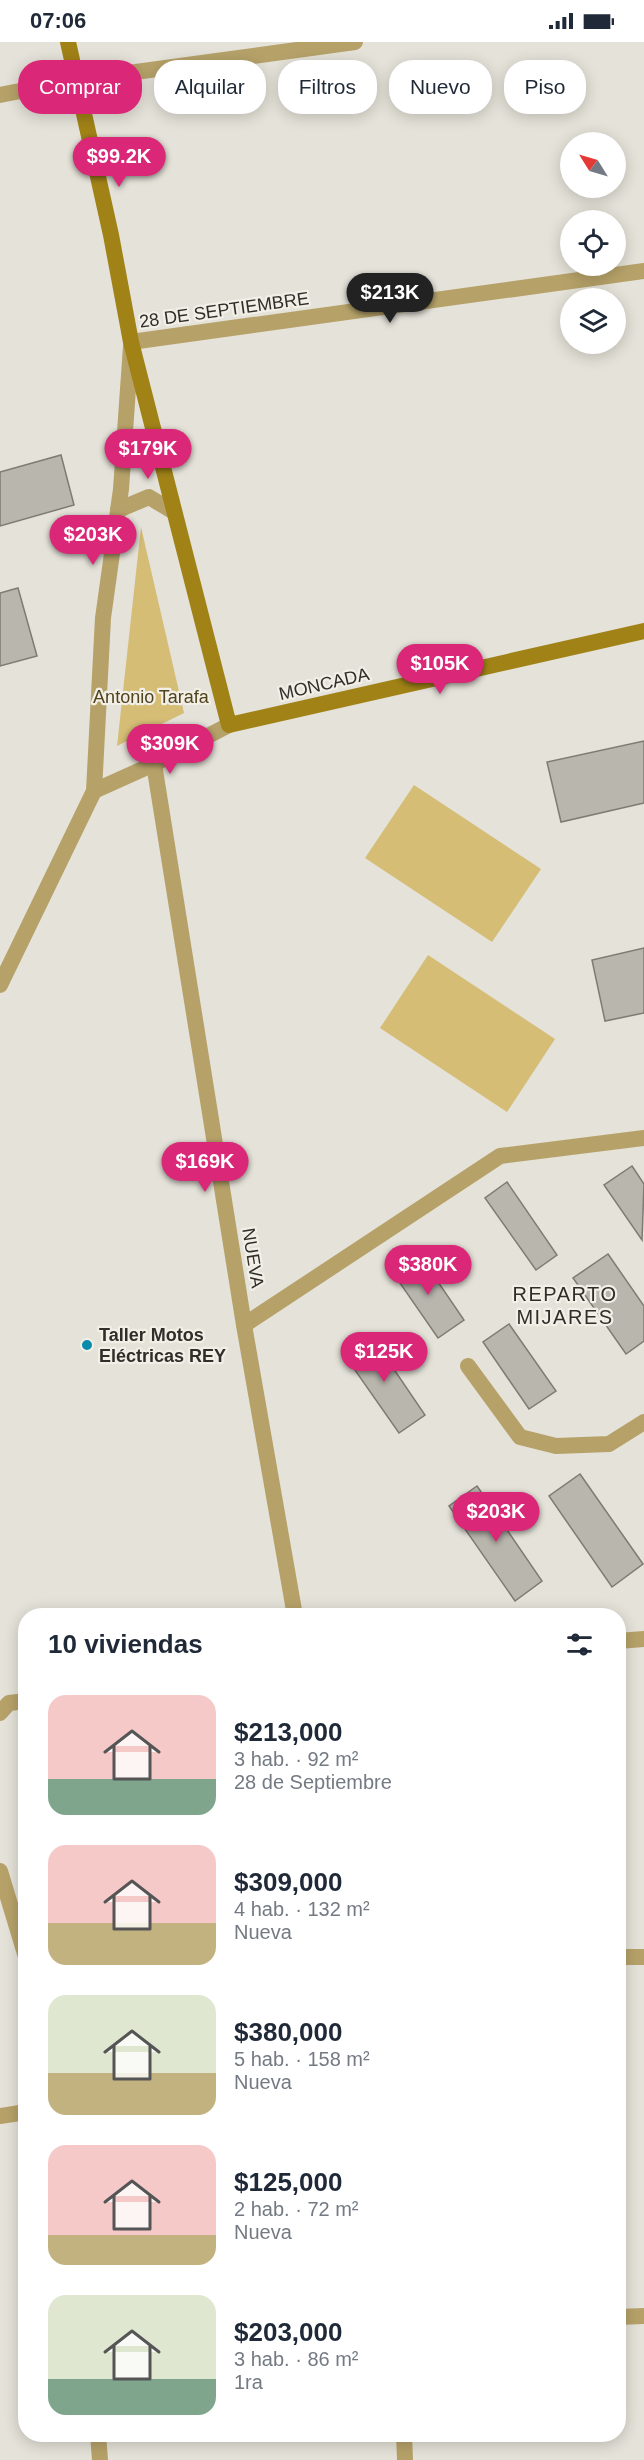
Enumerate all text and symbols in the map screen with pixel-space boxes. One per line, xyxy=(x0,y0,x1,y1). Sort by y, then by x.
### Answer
text: 07:06 xyxy=(30,8,86,33)
chip: Comprar xyxy=(18,60,142,114)
chip: Alquilar xyxy=(154,60,266,114)
chip: Filtros xyxy=(278,60,377,114)
chip: Nuevo xyxy=(389,60,492,114)
chip: Piso xyxy=(504,60,586,114)
north arrow xyxy=(560,132,626,198)
map controls xyxy=(560,132,626,354)
pin: $99.2K xyxy=(70,137,168,188)
text: $99.2K xyxy=(87,145,151,167)
button: locate xyxy=(560,210,626,276)
pin: $213K xyxy=(348,273,432,324)
text: $213K xyxy=(361,281,419,303)
street label: 28 DE SEPTIEMBRE xyxy=(138,288,310,332)
button: layers xyxy=(560,288,626,354)
pin: $179K xyxy=(106,429,190,480)
text: $179K xyxy=(119,437,177,459)
pin: $203K xyxy=(51,515,135,566)
text: $203K xyxy=(64,523,122,545)
pin: $105K xyxy=(398,644,482,695)
text: $105K xyxy=(411,652,469,674)
street label: MONCADA xyxy=(277,664,371,704)
park label: Antonio Tarafa xyxy=(93,687,210,707)
pin: $309K xyxy=(128,724,212,775)
text: $309K xyxy=(141,732,199,754)
pin: $169K xyxy=(163,1142,247,1193)
text: $169K xyxy=(176,1150,234,1172)
street label: NUEVA xyxy=(238,1226,268,1290)
pin: $380K xyxy=(386,1245,470,1296)
text: $380K xyxy=(399,1253,457,1275)
district label: REPARTO MIJARES xyxy=(513,1283,617,1328)
place label: Taller Motos Eléctricas REY xyxy=(99,1325,226,1366)
pin: $125K xyxy=(342,1332,426,1383)
marker: Taller Motos Eléctricas REY xyxy=(80,1338,94,1352)
text: $125K xyxy=(355,1340,413,1362)
pin: $203K xyxy=(454,1492,538,1543)
text: $203K xyxy=(467,1500,525,1522)
icon: filters xyxy=(563,1628,596,1661)
text: 10 viviendas xyxy=(48,1629,203,1659)
text: $213,000 xyxy=(234,1717,342,1747)
icon: home xyxy=(96,1719,168,1791)
text: 3 hab. · 92 m² xyxy=(234,1748,359,1770)
text: 28 de Septiembre xyxy=(234,1771,392,1793)
text: $309,000 xyxy=(234,1867,342,1897)
icon: home xyxy=(96,1869,168,1941)
text: 4 hab. · 132 m² xyxy=(234,1898,370,1920)
text: Nueva xyxy=(234,1921,292,1943)
text: $380,000 xyxy=(234,2017,342,2047)
icon: home xyxy=(96,2019,168,2091)
text: 5 hab. · 158 m² xyxy=(234,2048,370,2070)
text: Nueva xyxy=(234,2071,292,2093)
text: $125,000 xyxy=(234,2167,342,2197)
icon: home xyxy=(96,2169,168,2241)
text: 2 hab. · 72 m² xyxy=(234,2198,359,2220)
text: Nueva xyxy=(234,2221,292,2243)
text: $203,000 xyxy=(234,2317,342,2347)
icon: home xyxy=(96,2319,168,2391)
text: 3 hab. · 86 m² xyxy=(234,2348,359,2370)
text: 1ra xyxy=(234,2371,263,2393)

